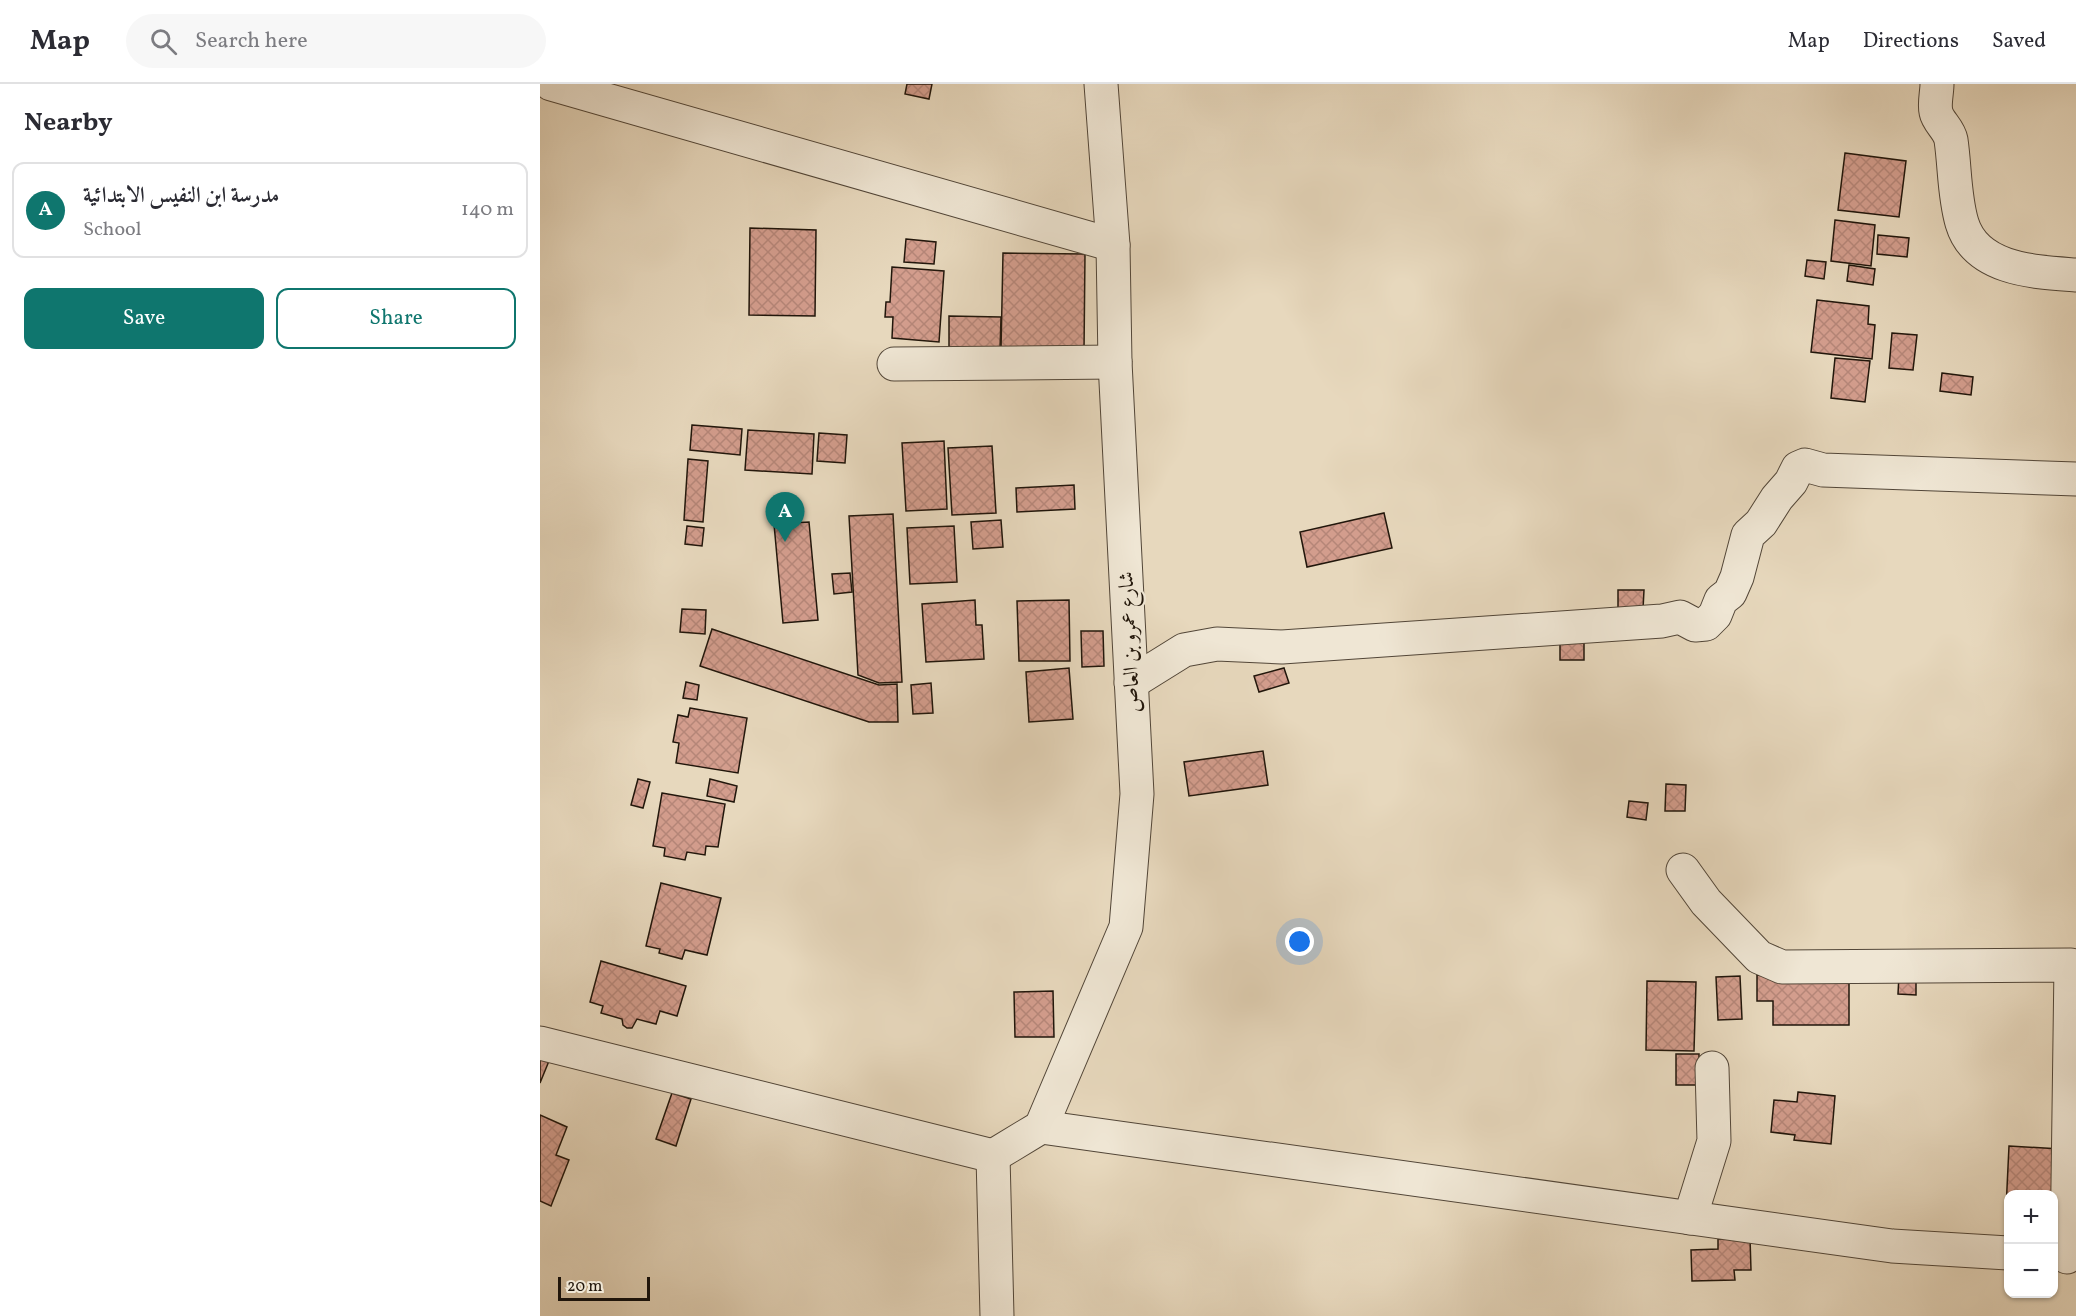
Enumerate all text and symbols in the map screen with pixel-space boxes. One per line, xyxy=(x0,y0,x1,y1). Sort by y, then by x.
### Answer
search box xyxy=(126,14,546,68)
text: Map xyxy=(30,22,90,61)
icon: search xyxy=(147,25,180,58)
text: Search here xyxy=(195,26,308,57)
text: Map xyxy=(1788,27,1830,56)
text: Directions xyxy=(1863,27,1959,56)
text: Saved xyxy=(1992,27,2046,56)
text: Nearby xyxy=(24,105,113,141)
text: مدرسة ابن النفيس الابتدائية xyxy=(83,181,279,212)
text: A xyxy=(38,196,53,224)
text: 140 m xyxy=(461,196,514,224)
text: School xyxy=(83,216,141,244)
button: Save xyxy=(24,288,264,349)
button: Share xyxy=(276,288,516,349)
pin: A xyxy=(766,492,804,542)
street label: شارع عمرو بن العاص xyxy=(1112,570,1151,713)
your location xyxy=(1285,927,1314,956)
map controls xyxy=(2004,1190,2058,1298)
button: + xyxy=(2004,1190,2058,1244)
button: − xyxy=(2004,1244,2058,1298)
scale bar xyxy=(558,1274,650,1302)
text: 20 m xyxy=(567,1276,602,1298)

